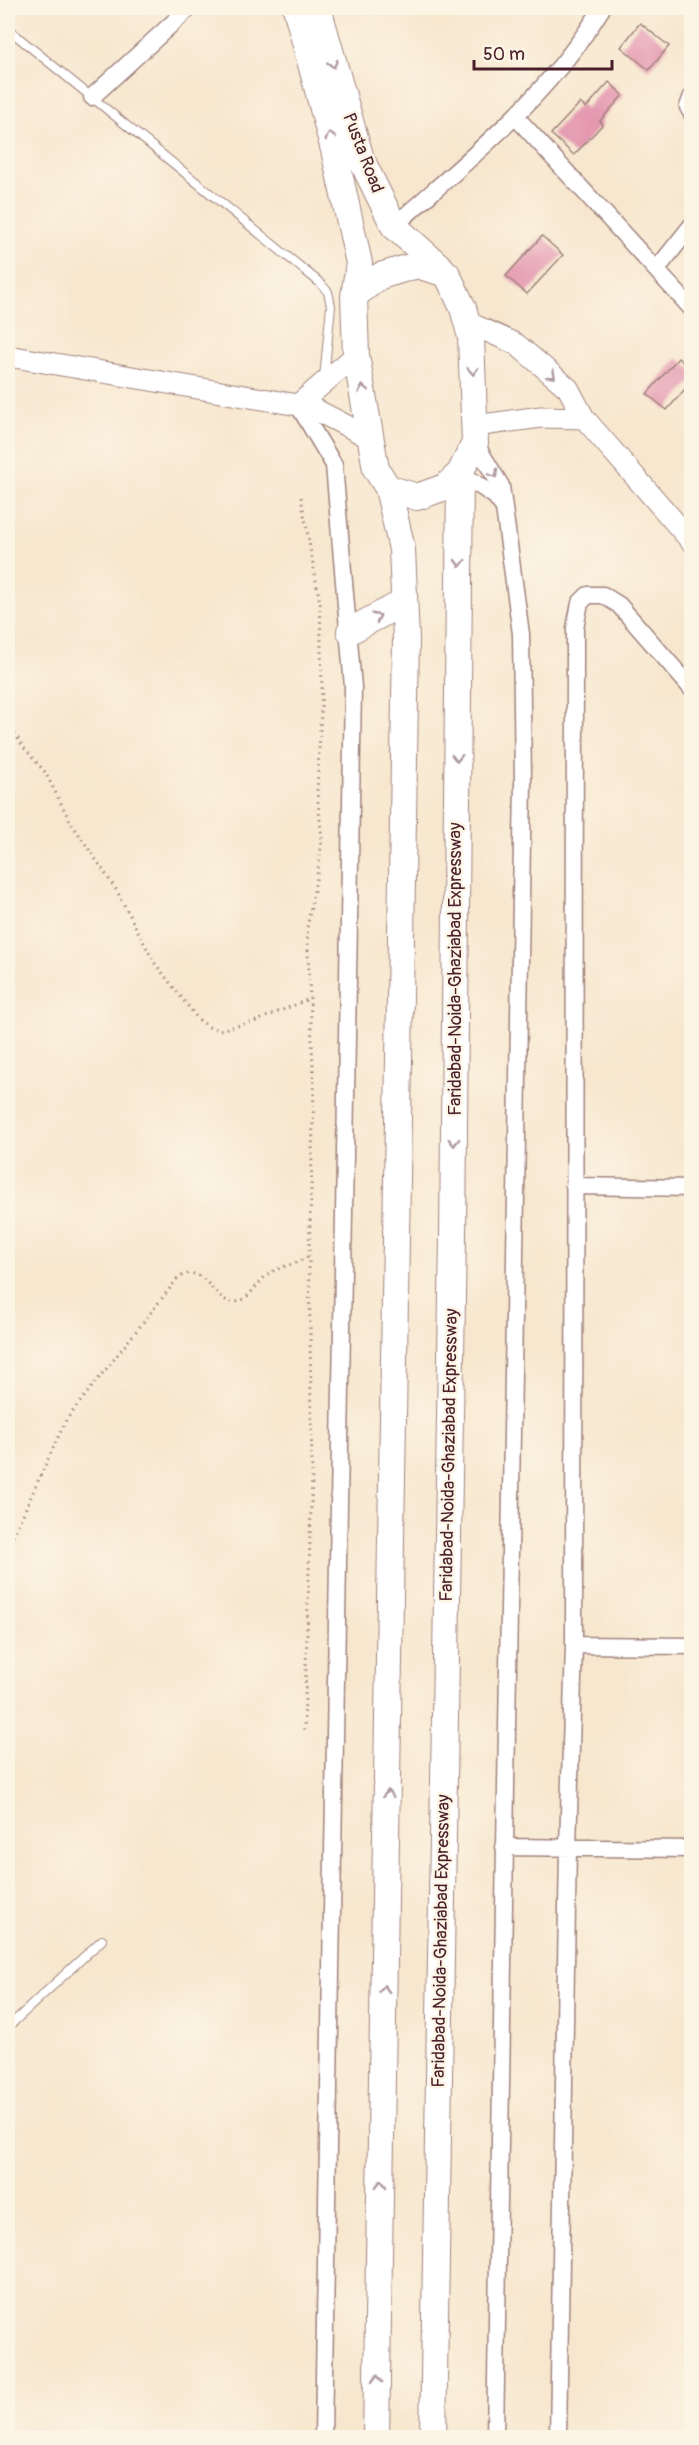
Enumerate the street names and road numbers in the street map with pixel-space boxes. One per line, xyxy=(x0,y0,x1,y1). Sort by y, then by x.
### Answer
street label: Pusta Road xyxy=(337,110,389,196)
street label: Faridabad-Noida-Ghaziabad Expressway xyxy=(444,822,467,1116)
street label: Faridabad-Noida-Ghaziabad Expressway xyxy=(435,1308,463,1602)
street label: Faridabad-Noida-Ghaziabad Expressway xyxy=(427,1794,455,2088)

